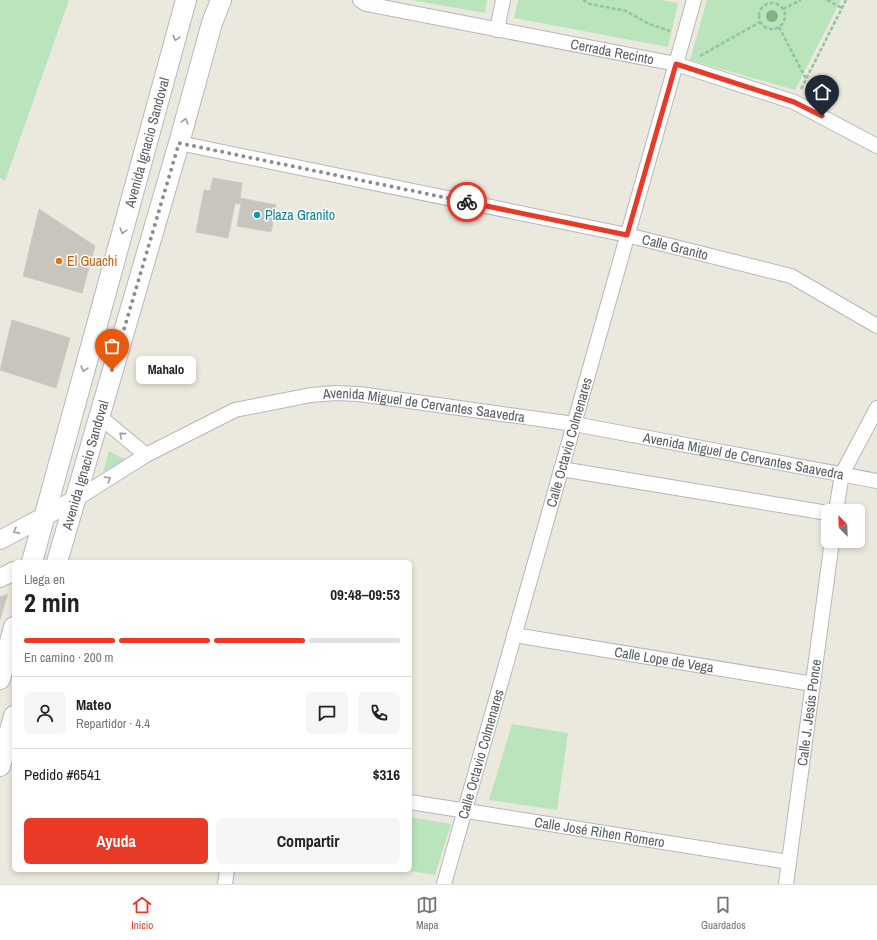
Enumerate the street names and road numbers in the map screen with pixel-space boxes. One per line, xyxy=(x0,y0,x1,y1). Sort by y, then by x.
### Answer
street label: Cerrada Recinto xyxy=(569,35,655,69)
street label: Avenida Ignacio Sandoval xyxy=(120,75,173,210)
street label: Calle Granito xyxy=(640,230,710,264)
street label: Calle Octavio Colmenares xyxy=(542,375,596,509)
street label: Avenida Miguel de Cervantes Saavedra xyxy=(321,384,527,426)
street label: Avenida Ignacio Sandoval xyxy=(58,398,113,533)
street label: Avenida Miguel de Cervantes Saavedra xyxy=(641,428,846,484)
street label: Calle Lope de Vega xyxy=(613,643,716,677)
street label: Calle J. Jesús Ponce xyxy=(793,658,825,767)
street label: Calle Octavio Colmenares xyxy=(454,687,508,821)
street label: Calle José Rihen Romero xyxy=(533,813,666,851)

